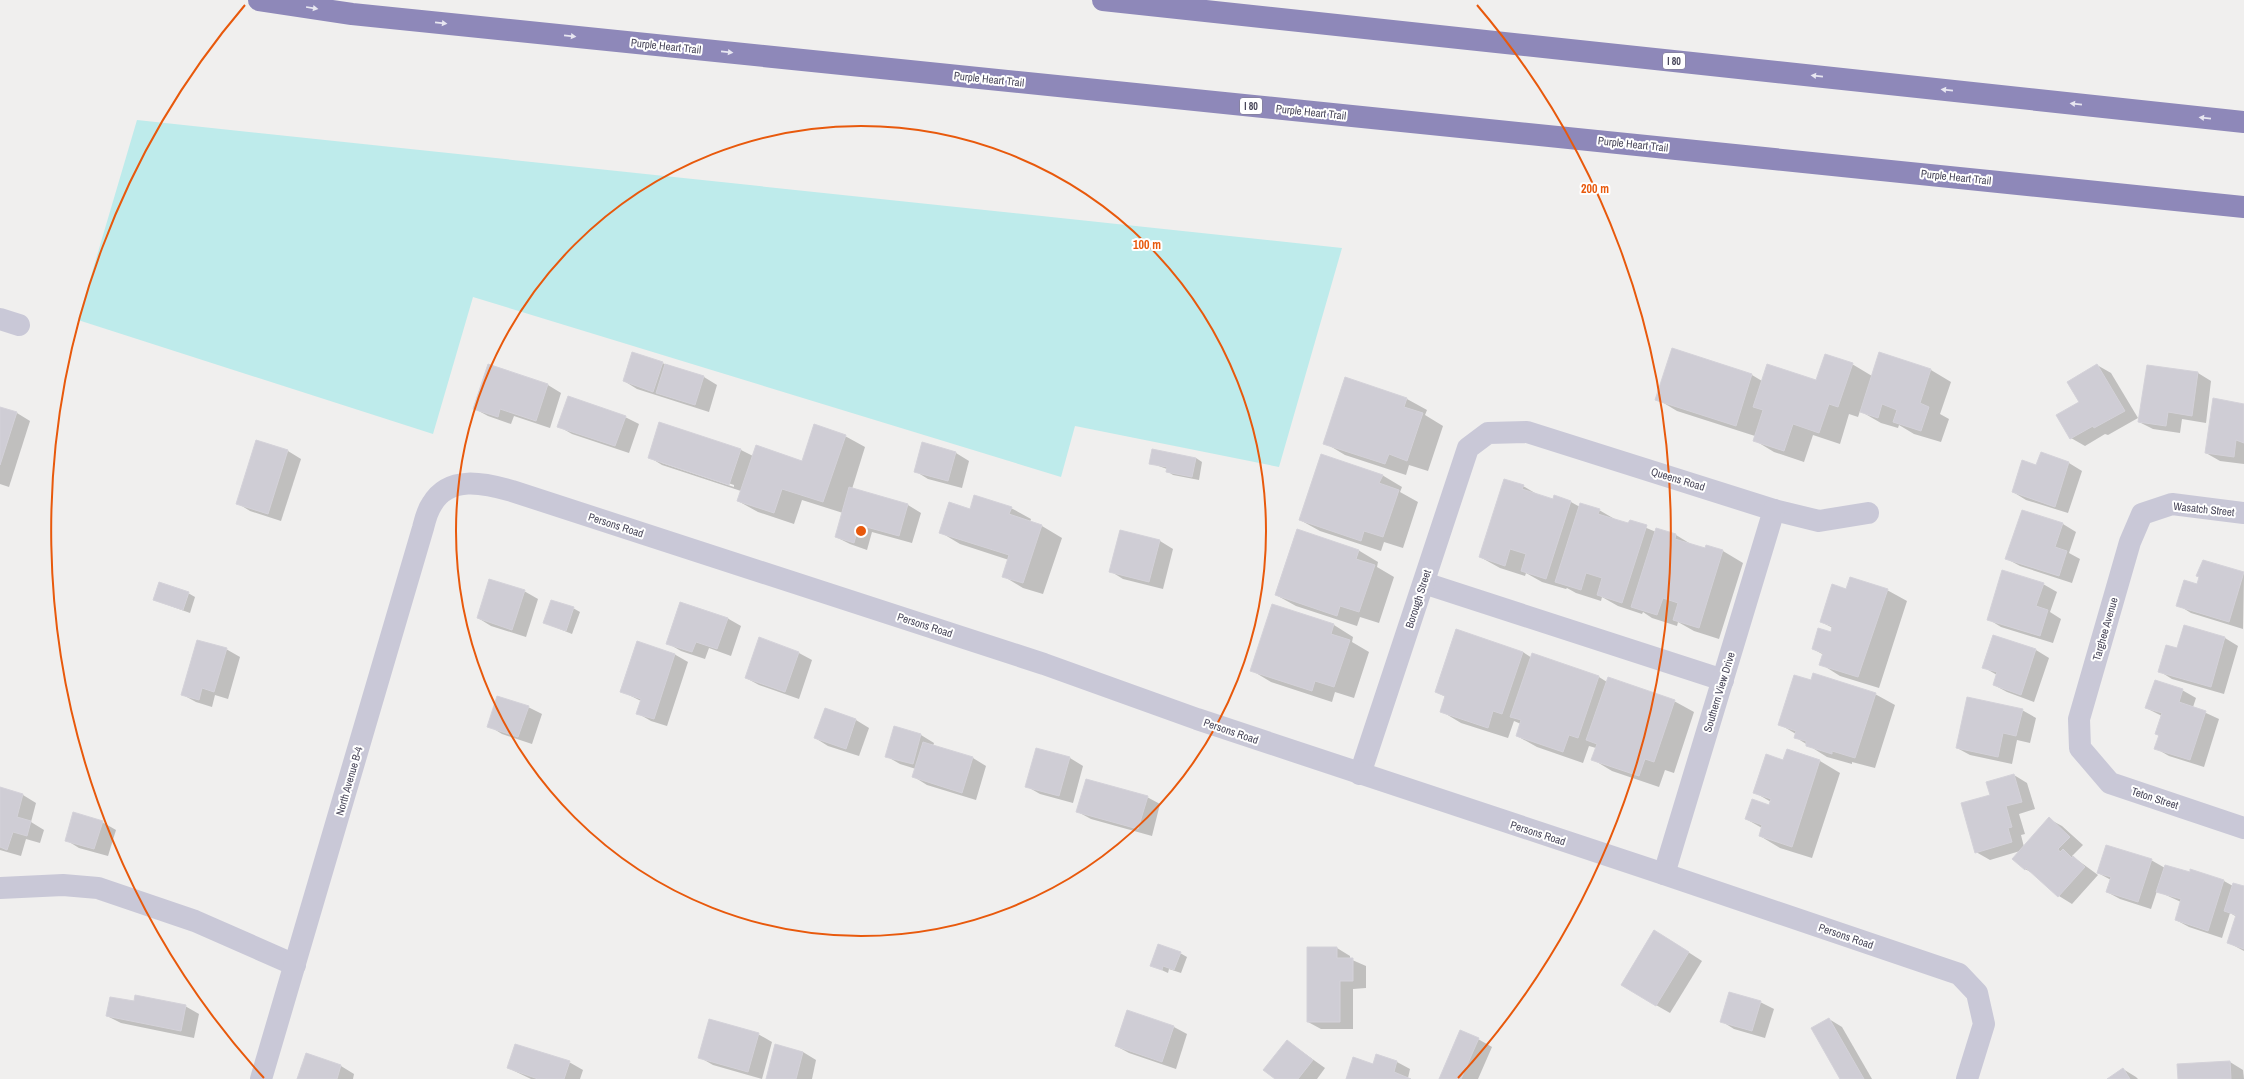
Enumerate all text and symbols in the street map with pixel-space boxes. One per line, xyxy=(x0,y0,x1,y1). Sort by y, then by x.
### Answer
one-way arrow xyxy=(306,5,318,11)
one-way arrow xyxy=(435,20,447,27)
one-way arrow xyxy=(564,33,576,40)
street label: Purple Heart Trail xyxy=(630,35,702,57)
one-way arrow xyxy=(721,49,733,56)
road number: I 80 xyxy=(1663,53,1685,69)
street label: Purple Heart Trail xyxy=(953,68,1025,90)
one-way arrow xyxy=(1811,73,1823,79)
one-way arrow xyxy=(1941,87,1953,93)
road number: I 80 xyxy=(1240,98,1262,114)
street label: Purple Heart Trail xyxy=(1275,101,1347,123)
one-way arrow xyxy=(2070,101,2082,107)
one-way arrow xyxy=(2199,114,2211,121)
street label: Purple Heart Trail xyxy=(1597,133,1669,155)
street label: Purple Heart Trail xyxy=(1920,166,1992,188)
text: 200 m xyxy=(1581,181,1609,197)
text: 100 m xyxy=(1133,237,1161,253)
street label: Queens Road xyxy=(1649,464,1707,494)
street label: Wasatch Street xyxy=(2173,499,2236,519)
street label: Persons Road xyxy=(587,510,645,540)
centre of rings xyxy=(854,524,868,538)
street label: Borough Street xyxy=(1402,568,1434,630)
street label: Targhee Avenue xyxy=(2089,596,2121,662)
street label: Persons Road xyxy=(896,610,954,640)
street label: Southern View Drive xyxy=(1700,650,1738,734)
street label: Persons Road xyxy=(1202,715,1260,747)
street label: North Avenue B-4 xyxy=(332,745,366,817)
street label: Teton Street xyxy=(2130,784,2181,812)
street label: Persons Road xyxy=(1509,818,1567,848)
street label: Persons Road xyxy=(1817,920,1875,952)

